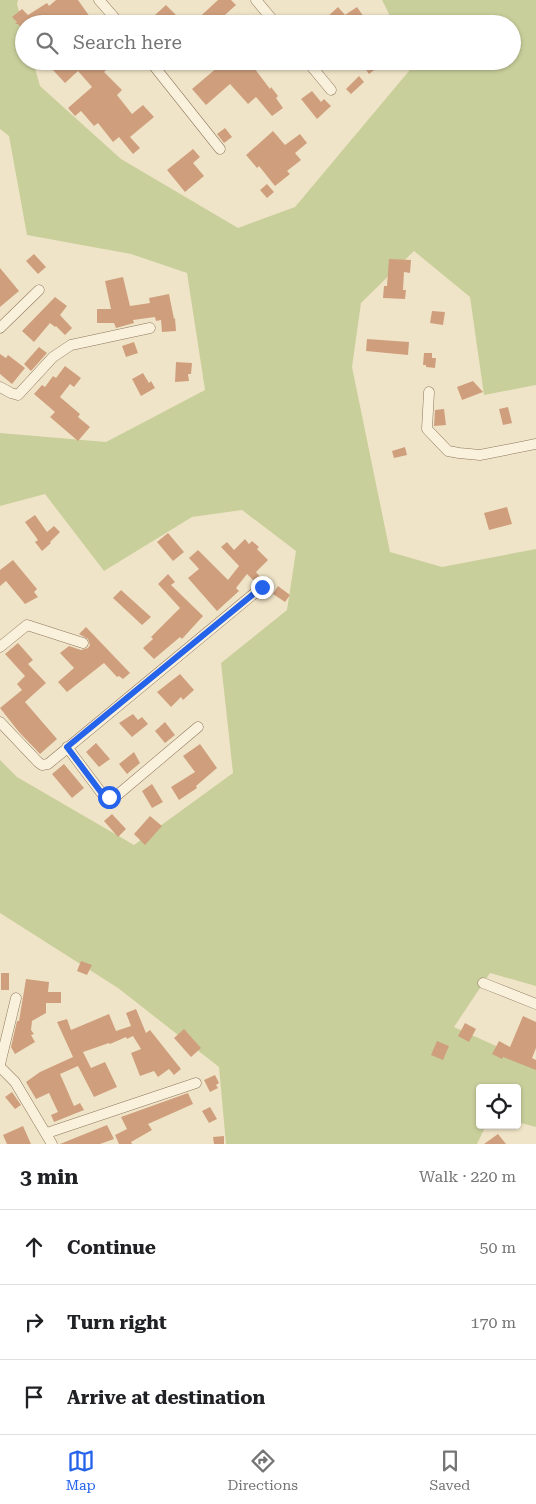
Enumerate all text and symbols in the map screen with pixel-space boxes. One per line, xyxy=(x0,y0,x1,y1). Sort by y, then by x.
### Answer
search box xyxy=(15,15,521,70)
icon: search xyxy=(33,29,61,57)
text: Search here xyxy=(73,31,182,54)
route end xyxy=(251,576,274,599)
route start xyxy=(98,786,121,809)
map controls xyxy=(476,1084,521,1129)
button: locate xyxy=(476,1084,521,1129)
text: 3 min xyxy=(20,1165,78,1189)
text: Walk · 220 m xyxy=(419,1167,516,1186)
icon: ahead xyxy=(20,1233,48,1261)
text: Continue xyxy=(67,1236,156,1259)
text: 50 m xyxy=(479,1238,516,1257)
icon: right xyxy=(20,1308,48,1336)
text: Turn right xyxy=(67,1311,167,1334)
text: 170 m xyxy=(470,1313,516,1332)
icon: arrive xyxy=(20,1383,48,1411)
text: Arrive at destination xyxy=(67,1386,265,1409)
tab: Map xyxy=(66,1447,96,1493)
tab: Directions xyxy=(227,1447,298,1493)
tab: Saved xyxy=(430,1447,470,1493)

